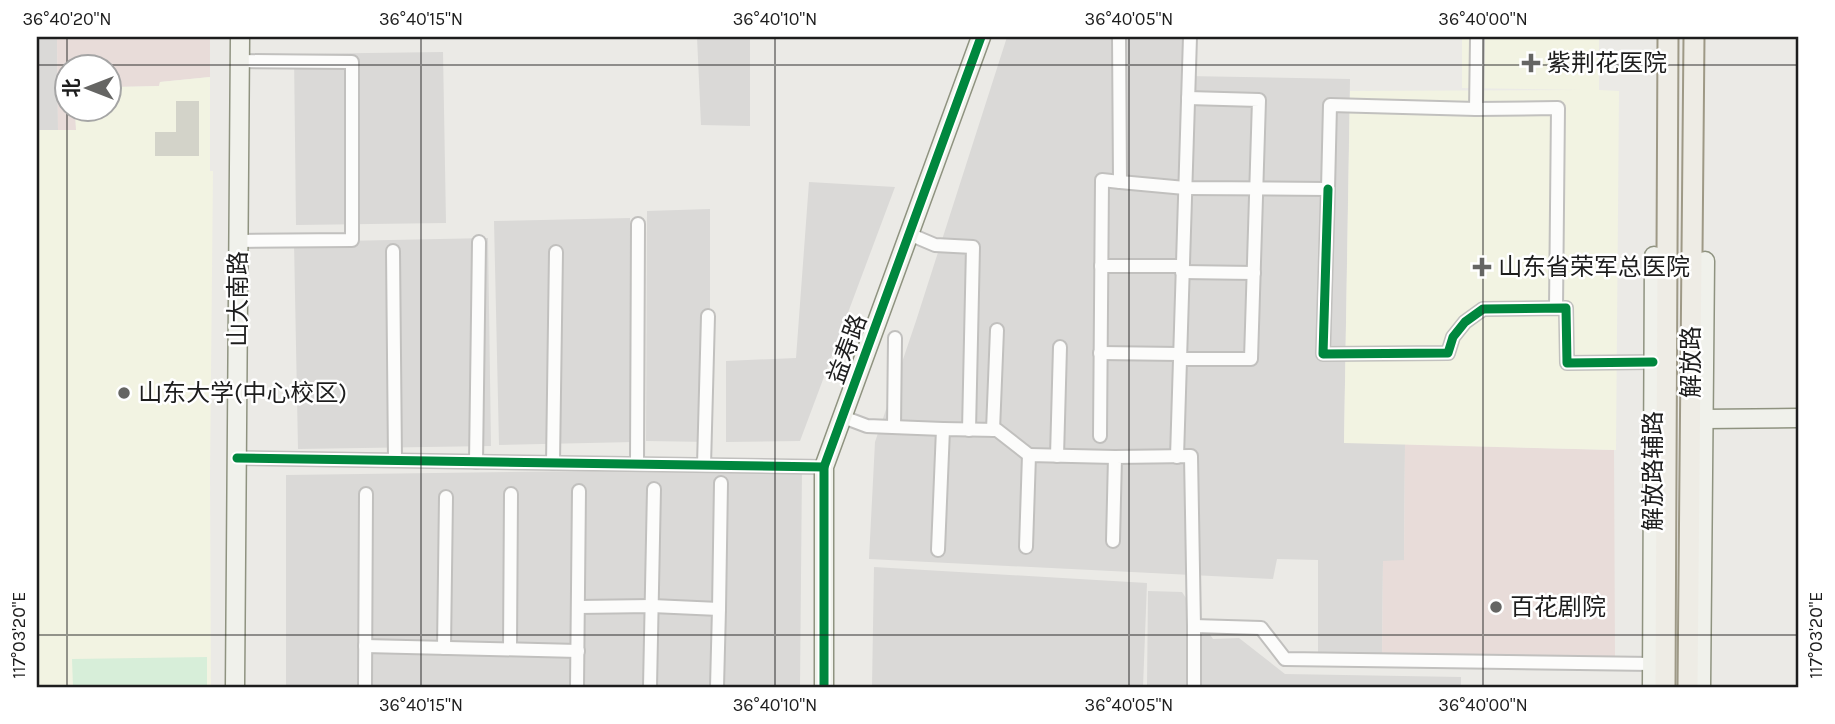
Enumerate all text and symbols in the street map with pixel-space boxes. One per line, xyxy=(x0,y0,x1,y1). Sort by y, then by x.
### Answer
text: 36°40'20"N xyxy=(22,8,112,30)
text: 36°40'15"N xyxy=(379,8,463,30)
text: 36°40'10"N xyxy=(733,8,817,30)
text: 36°40'05"N xyxy=(1085,8,1173,30)
text: 36°40'00"N xyxy=(1438,8,1528,30)
place label: 紫荆花医院 xyxy=(1547,49,1667,77)
north arrow xyxy=(52,52,122,122)
marker: 紫荆花医院 xyxy=(1521,53,1541,73)
text: 北 xyxy=(61,78,83,98)
street label: 山大南路 xyxy=(224,251,252,347)
place label: 山东省荣军总医院 xyxy=(1498,253,1690,281)
marker: 山东省荣军总医院 xyxy=(1472,257,1492,277)
street label: 益寿路 xyxy=(822,310,872,388)
street label: 解放路 xyxy=(1677,326,1705,398)
place label: 山东大学(中心校区) xyxy=(138,379,347,407)
marker: 山东大学(中心校区) xyxy=(116,385,132,401)
street label: 解放路辅路 xyxy=(1639,411,1667,531)
text: 117°03'20"E xyxy=(8,592,30,678)
text: 117°03'20"E xyxy=(1805,592,1827,678)
place label: 百花剧院 xyxy=(1510,593,1606,621)
marker: 百花剧院 xyxy=(1488,599,1504,615)
text: 36°40'15"N xyxy=(379,694,463,716)
text: 36°40'10"N xyxy=(733,694,817,716)
text: 36°40'05"N xyxy=(1085,694,1173,716)
text: 36°40'00"N xyxy=(1438,694,1528,716)

